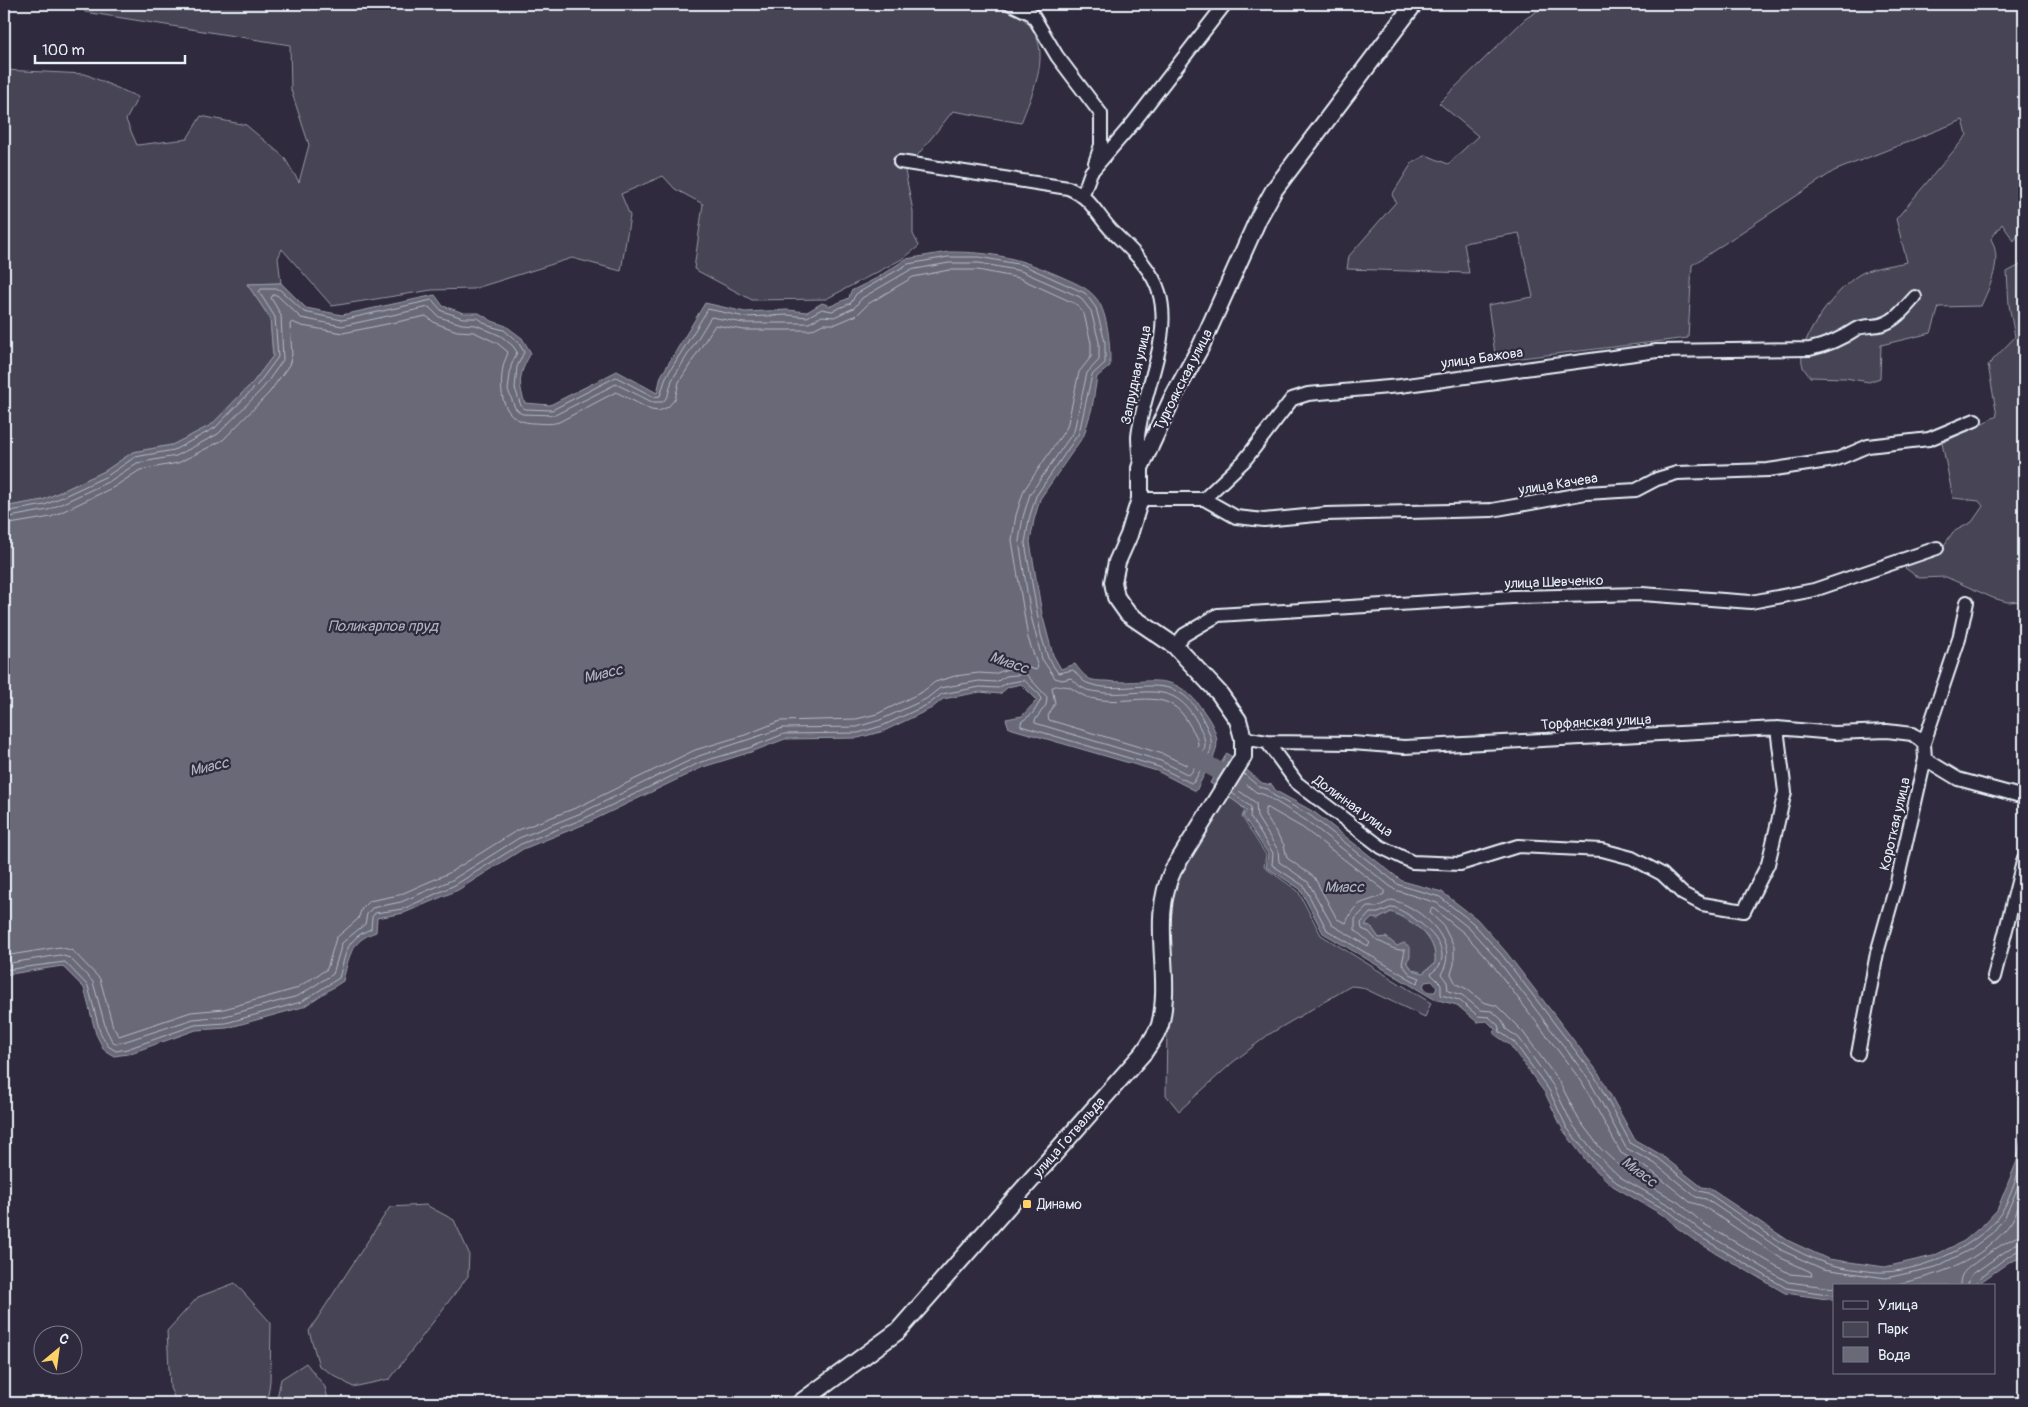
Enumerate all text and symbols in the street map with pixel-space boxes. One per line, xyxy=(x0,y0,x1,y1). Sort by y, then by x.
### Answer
scale bar xyxy=(35,32,185,64)
text: 100 m xyxy=(42,41,85,60)
street label: Запрудная улица xyxy=(1117,324,1155,426)
street label: Тургоякская улица xyxy=(1150,326,1216,434)
street label: улица Бажова xyxy=(1439,344,1524,372)
street label: улица Качева xyxy=(1516,469,1599,499)
street label: улица Шевченко xyxy=(1503,572,1604,592)
water label: Поликарпов пруд xyxy=(328,617,440,636)
water label: Миасс xyxy=(987,648,1032,679)
water label: Миасс xyxy=(582,660,626,688)
street label: Торфянская улица xyxy=(1540,711,1652,733)
water label: Миасс xyxy=(188,753,232,781)
street label: Долинная улица xyxy=(1309,771,1396,841)
street label: Короткая улица xyxy=(1876,776,1914,872)
water label: Миасс xyxy=(1324,878,1365,897)
street label: улица Готвальда xyxy=(1029,1093,1109,1182)
water label: Миасс xyxy=(1617,1152,1662,1192)
place label: Динамо xyxy=(1036,1196,1082,1213)
marker: Динамо xyxy=(1021,1198,1033,1210)
legend xyxy=(1833,1284,1996,1374)
text: Улица xyxy=(1878,1296,1918,1315)
text: Парк xyxy=(1878,1320,1909,1339)
north arrow xyxy=(32,1324,82,1374)
text: С xyxy=(56,1330,72,1349)
text: Вода xyxy=(1878,1346,1911,1365)

